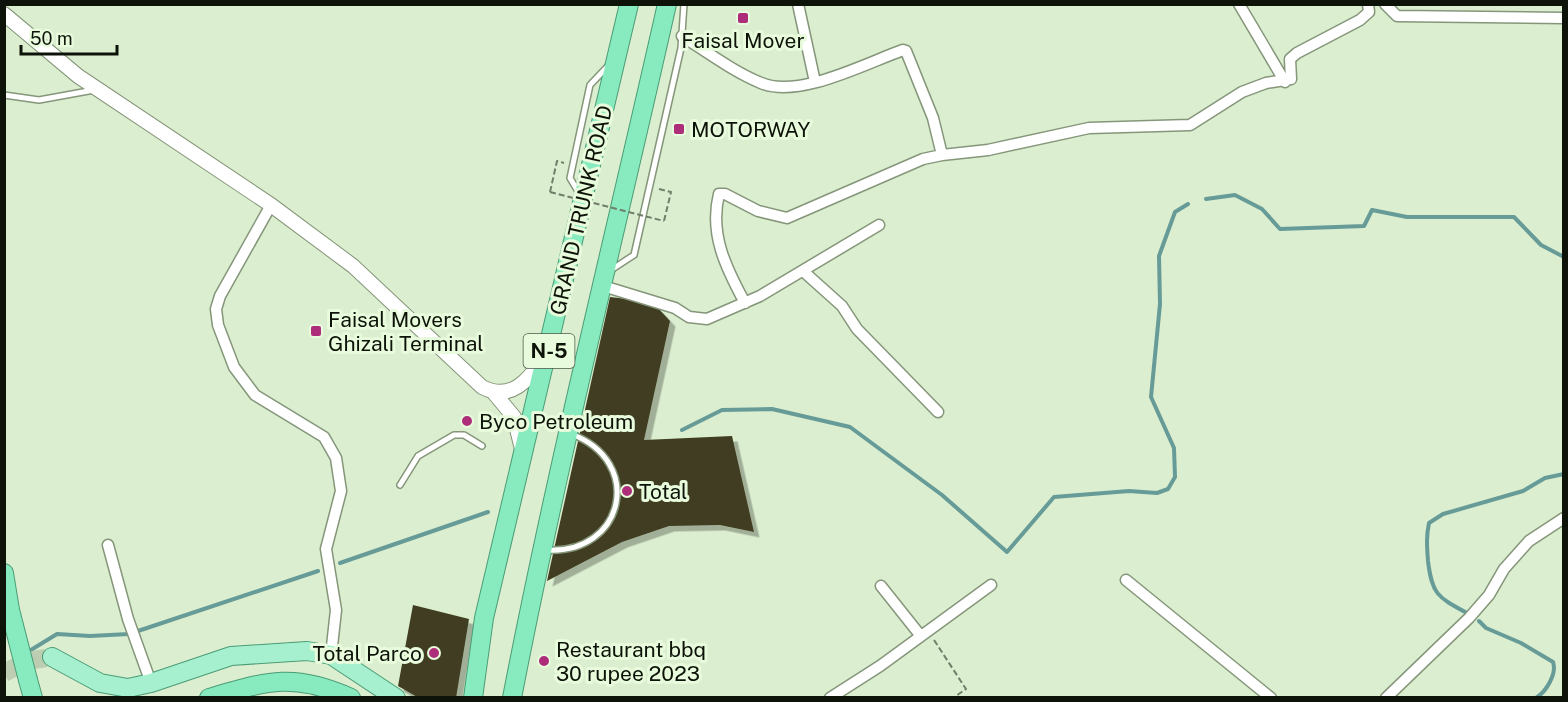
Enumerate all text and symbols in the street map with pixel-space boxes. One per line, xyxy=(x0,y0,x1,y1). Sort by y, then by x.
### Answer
marker: Faisal Mover xyxy=(736,11,750,25)
scale bar xyxy=(21,18,117,56)
text: 50 m xyxy=(30,28,73,49)
place label: Faisal Mover xyxy=(681,28,805,53)
street label: GRAND TRUNK ROAD xyxy=(545,103,617,317)
place label: MOTORWAY xyxy=(691,117,811,142)
marker: MOTORWAY xyxy=(672,122,686,136)
place label: Faisal Movers Ghizali Terminal xyxy=(328,307,484,356)
marker: Faisal Movers Ghizali Terminal xyxy=(309,324,323,338)
road number: N-5 xyxy=(524,334,574,368)
place label: Byco Petroleum xyxy=(479,409,633,434)
marker: Byco Petroleum xyxy=(460,414,474,428)
place label: Total xyxy=(639,479,687,504)
marker: Total xyxy=(620,484,634,498)
place label: Restaurant bbq 30 rupee 2023 xyxy=(556,637,706,686)
place label: Total Parco xyxy=(312,641,422,666)
marker: Total Parco xyxy=(427,646,441,660)
marker: Restaurant bbq 30 rupee 2023 xyxy=(537,654,551,668)

